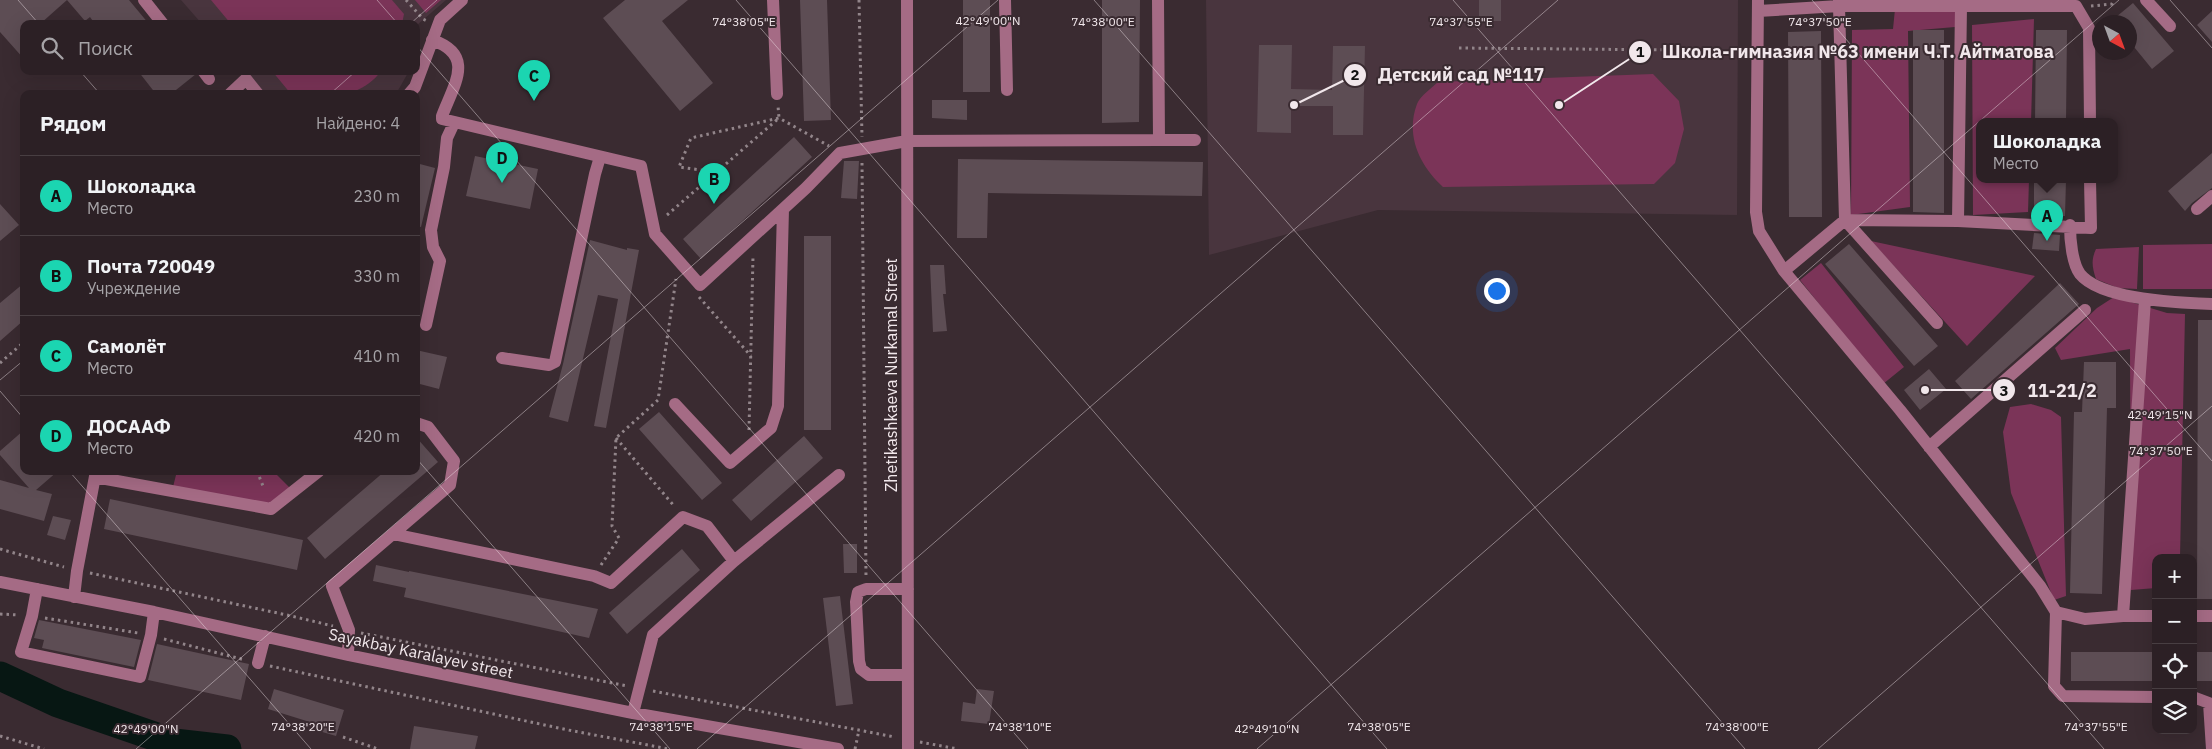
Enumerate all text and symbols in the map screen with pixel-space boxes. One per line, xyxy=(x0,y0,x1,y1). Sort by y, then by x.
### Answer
text: 42°49'00"N xyxy=(955,13,1021,28)
text: 74°38'05"E xyxy=(712,14,776,29)
text: 74°38'00"E xyxy=(1071,14,1135,29)
text: 74°37'55"E xyxy=(1429,14,1493,29)
text: 74°37'50"E xyxy=(1788,14,1852,29)
north arrow xyxy=(2092,15,2137,60)
search box xyxy=(20,20,420,75)
icon: search xyxy=(38,34,66,62)
callout: Школа-гимназия №63 имени Ч.Т. Айтматова xyxy=(1627,35,2064,68)
text: Поиск xyxy=(78,36,133,60)
text: Школа-гимназия №63 имени Ч.Т. Айтматова xyxy=(1662,40,2054,63)
text: 1 xyxy=(1635,42,1645,61)
callout: Детский сад №117 xyxy=(1343,59,1554,92)
pin: C xyxy=(518,60,550,101)
text: Детский сад №117 xyxy=(1378,63,1544,86)
text: 2 xyxy=(1350,65,1360,84)
text: Рядом xyxy=(40,109,107,137)
text: Найдено: 4 xyxy=(316,113,400,133)
popup xyxy=(1976,118,2118,183)
text: Шоколадка xyxy=(1993,129,2101,153)
pin: D xyxy=(486,142,518,183)
text: Место xyxy=(1993,153,2039,173)
pin: B xyxy=(698,163,730,204)
text: Шоколадка xyxy=(87,174,196,198)
text: A xyxy=(51,186,61,206)
text: 230 m xyxy=(353,186,400,206)
text: Место xyxy=(87,198,133,218)
pin: A xyxy=(2031,200,2063,241)
text: Почта 720049 xyxy=(87,254,215,278)
street label: Zhetikashkaeva Nurkamal Street xyxy=(881,258,901,492)
text: B xyxy=(51,266,61,286)
text: 330 m xyxy=(353,266,400,286)
text: Учреждение xyxy=(87,278,181,298)
your location xyxy=(1484,278,1510,304)
text: Самолёт xyxy=(87,334,166,358)
text: C xyxy=(51,346,61,366)
text: 410 m xyxy=(353,346,400,366)
text: Место xyxy=(87,358,133,378)
callout: 11-21/2 xyxy=(1992,374,2106,407)
text: 11-21/2 xyxy=(2027,379,2097,402)
text: 3 xyxy=(1999,381,2009,400)
text: 42°49'15"N xyxy=(2127,407,2193,422)
text: ДОСААФ xyxy=(87,414,171,438)
text: D xyxy=(50,426,62,446)
text: 420 m xyxy=(353,426,400,446)
text: Место xyxy=(87,438,133,458)
text: 74°37'50"E xyxy=(2129,443,2193,458)
map controls xyxy=(2152,554,2197,734)
button: + xyxy=(2152,554,2197,599)
button: − xyxy=(2152,599,2197,644)
street label: Sayakbay Karalayev street xyxy=(327,624,515,682)
button: locate xyxy=(2152,644,2197,689)
button: layers xyxy=(2152,689,2197,734)
text: 74°38'20"E xyxy=(271,719,335,734)
text: 74°38'15"E xyxy=(629,719,693,734)
text: 74°38'10"E xyxy=(988,719,1052,734)
text: 74°38'05"E xyxy=(1347,719,1411,734)
text: 74°38'00"E xyxy=(1705,719,1769,734)
text: 74°37'55"E xyxy=(2064,719,2128,734)
text: 42°49'00"N xyxy=(113,721,179,736)
text: 42°49'10"N xyxy=(1234,721,1300,736)

